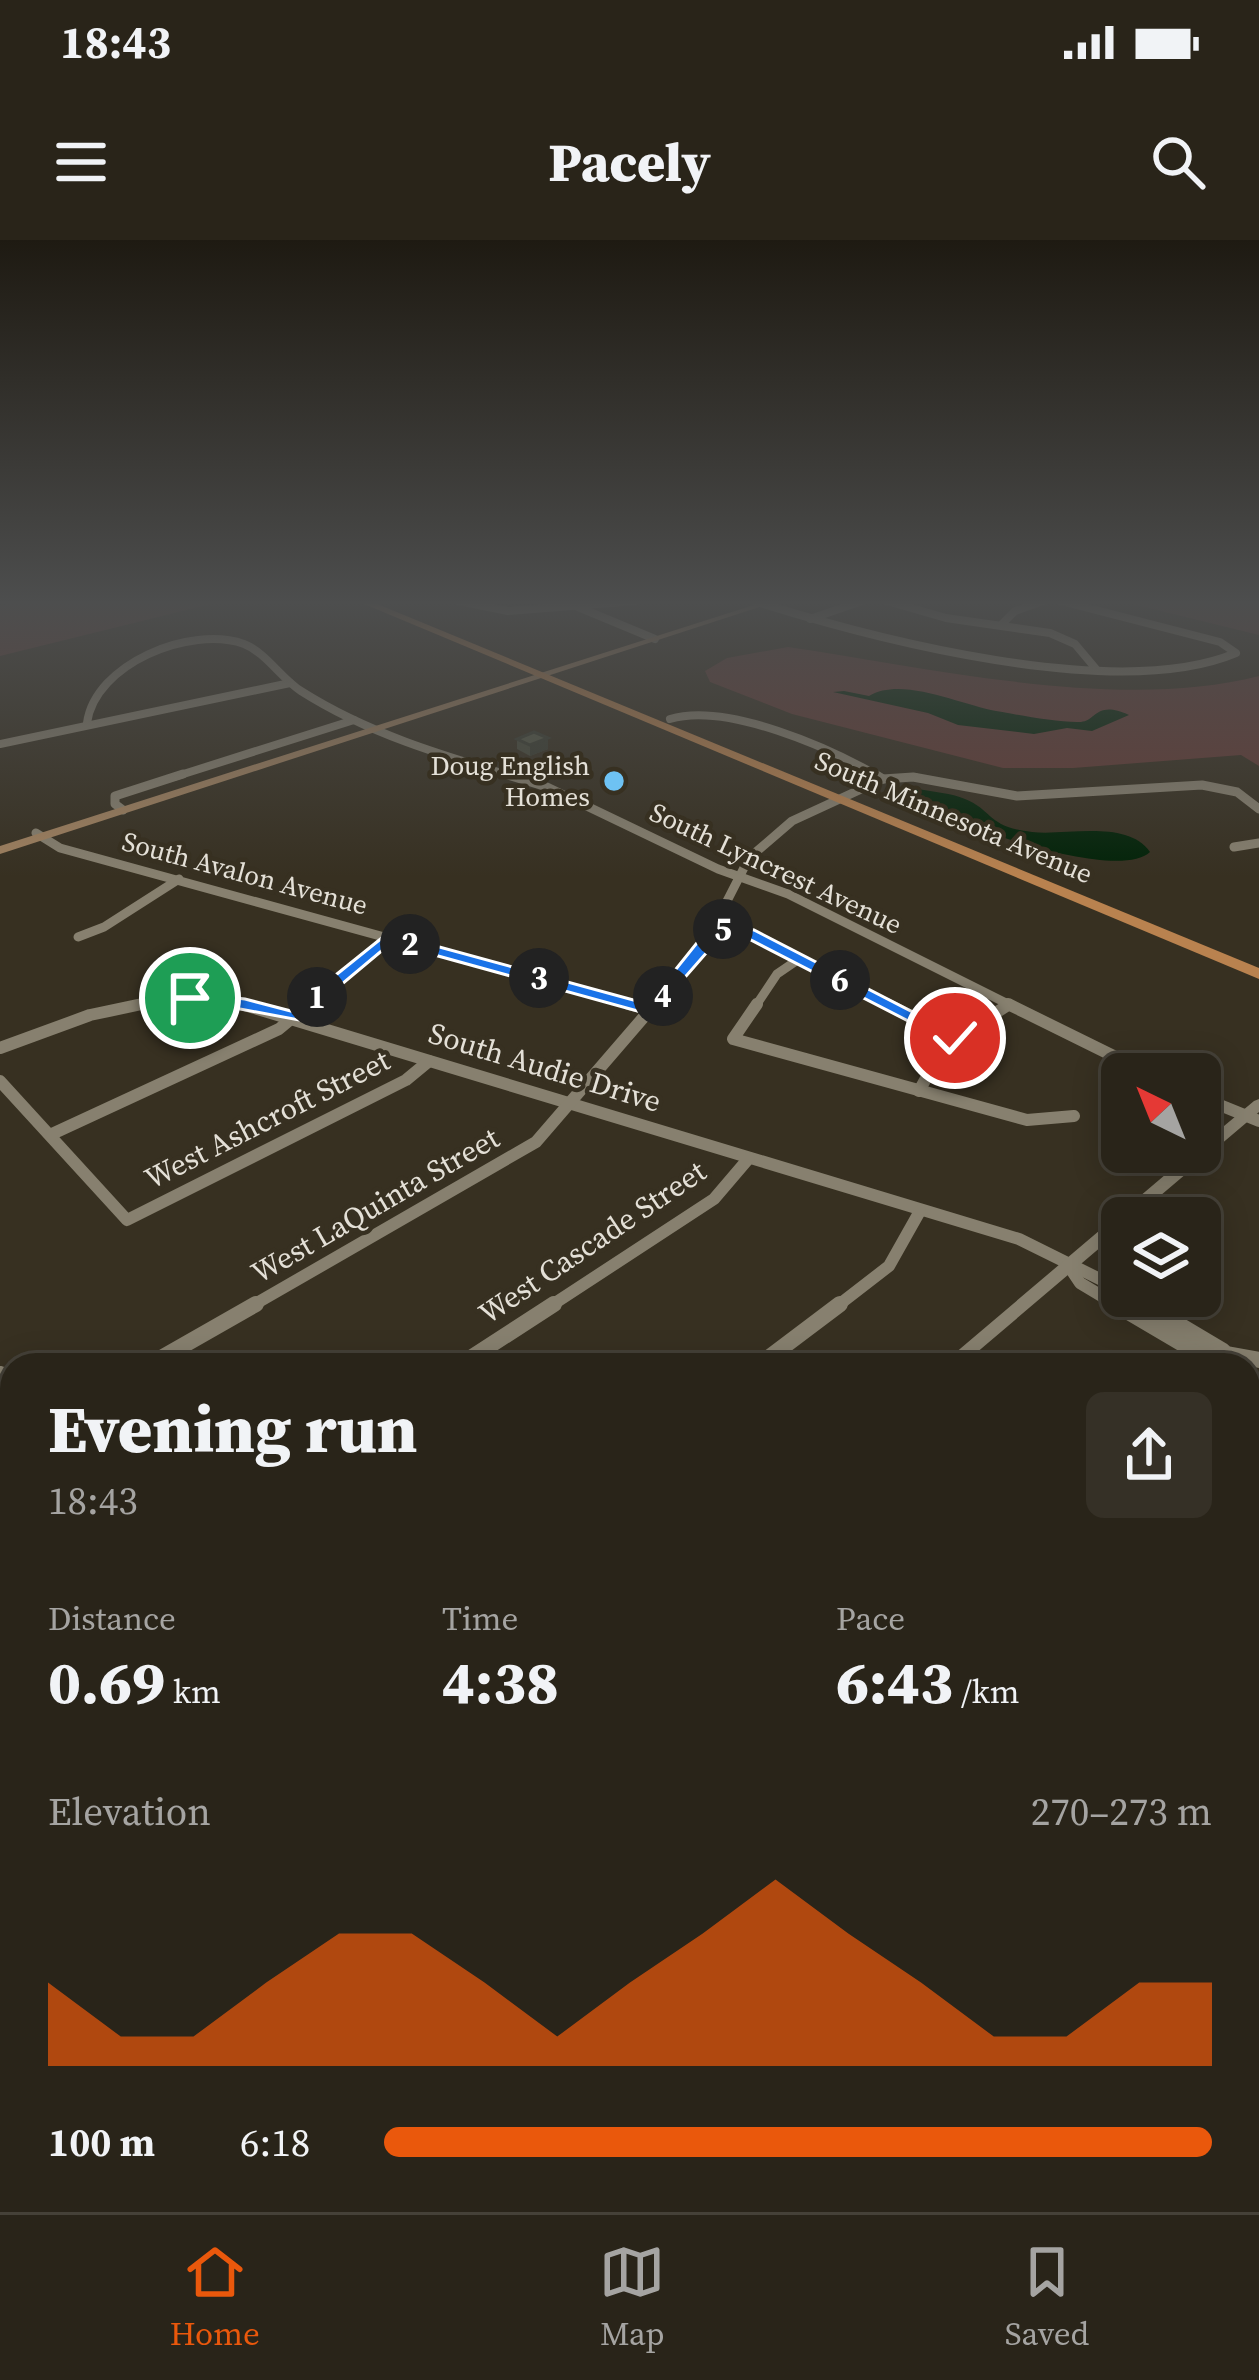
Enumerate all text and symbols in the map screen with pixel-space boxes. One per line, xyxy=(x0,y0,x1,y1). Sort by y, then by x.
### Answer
text: 18:43 xyxy=(60,11,171,73)
text: Pacely xyxy=(548,125,711,199)
icon: menu xyxy=(48,129,114,195)
icon: search xyxy=(1145,129,1211,195)
street label: South Minnesota Avenue xyxy=(810,742,1098,892)
place label: Doug English Homes xyxy=(430,747,590,815)
marker: Doug English Homes xyxy=(601,768,627,794)
street label: South Lyncrest Avenue xyxy=(644,793,908,943)
street label: South Avalon Avenue xyxy=(118,822,372,924)
pin: 5 xyxy=(693,899,753,959)
text: 5 xyxy=(714,906,732,951)
pin: 2 xyxy=(380,914,440,974)
text: 2 xyxy=(401,921,419,966)
pin xyxy=(139,947,241,1049)
pin: 3 xyxy=(509,948,569,1008)
pin: 6 xyxy=(810,950,870,1010)
text: 3 xyxy=(530,955,548,1000)
text: 6 xyxy=(831,957,849,1002)
icon: arrive xyxy=(157,965,223,1031)
pin: 4 xyxy=(633,966,693,1026)
pin: 1 xyxy=(287,967,347,1027)
text: 4 xyxy=(654,973,672,1018)
text: 1 xyxy=(308,974,326,1019)
pin xyxy=(904,987,1006,1089)
icon: check xyxy=(922,1005,988,1071)
street label: South Audie Drive xyxy=(424,1012,666,1122)
street label: West Ashcroft Street xyxy=(137,1039,397,1199)
north arrow xyxy=(1101,1053,1221,1173)
map controls xyxy=(1101,1053,1221,1317)
street label: West LaQuinta Street xyxy=(244,1117,507,1293)
street label: West Cascade Street xyxy=(470,1151,714,1333)
button: layers xyxy=(1101,1197,1221,1317)
text: Evening run xyxy=(48,1384,418,1474)
button: share xyxy=(1086,1392,1212,1518)
text: 18:43 xyxy=(48,1474,138,1527)
text: Distance xyxy=(48,1596,176,1641)
text: Time xyxy=(442,1596,518,1641)
text: Pace xyxy=(836,1596,905,1641)
text: 0.69 xyxy=(48,1641,165,1723)
text: 4:38 xyxy=(442,1641,559,1723)
text: 6:43 xyxy=(836,1641,953,1723)
text: km xyxy=(165,1669,221,1714)
text: /km xyxy=(953,1669,1020,1714)
text: Elevation xyxy=(48,1785,211,1838)
text: 270–273 m xyxy=(1031,1785,1212,1838)
text: 100 m xyxy=(48,2116,155,2169)
text: 6:18 xyxy=(240,2116,310,2169)
tab: Home xyxy=(170,2239,260,2356)
tab: Map xyxy=(599,2239,665,2356)
tab: Saved xyxy=(1005,2239,1089,2356)

